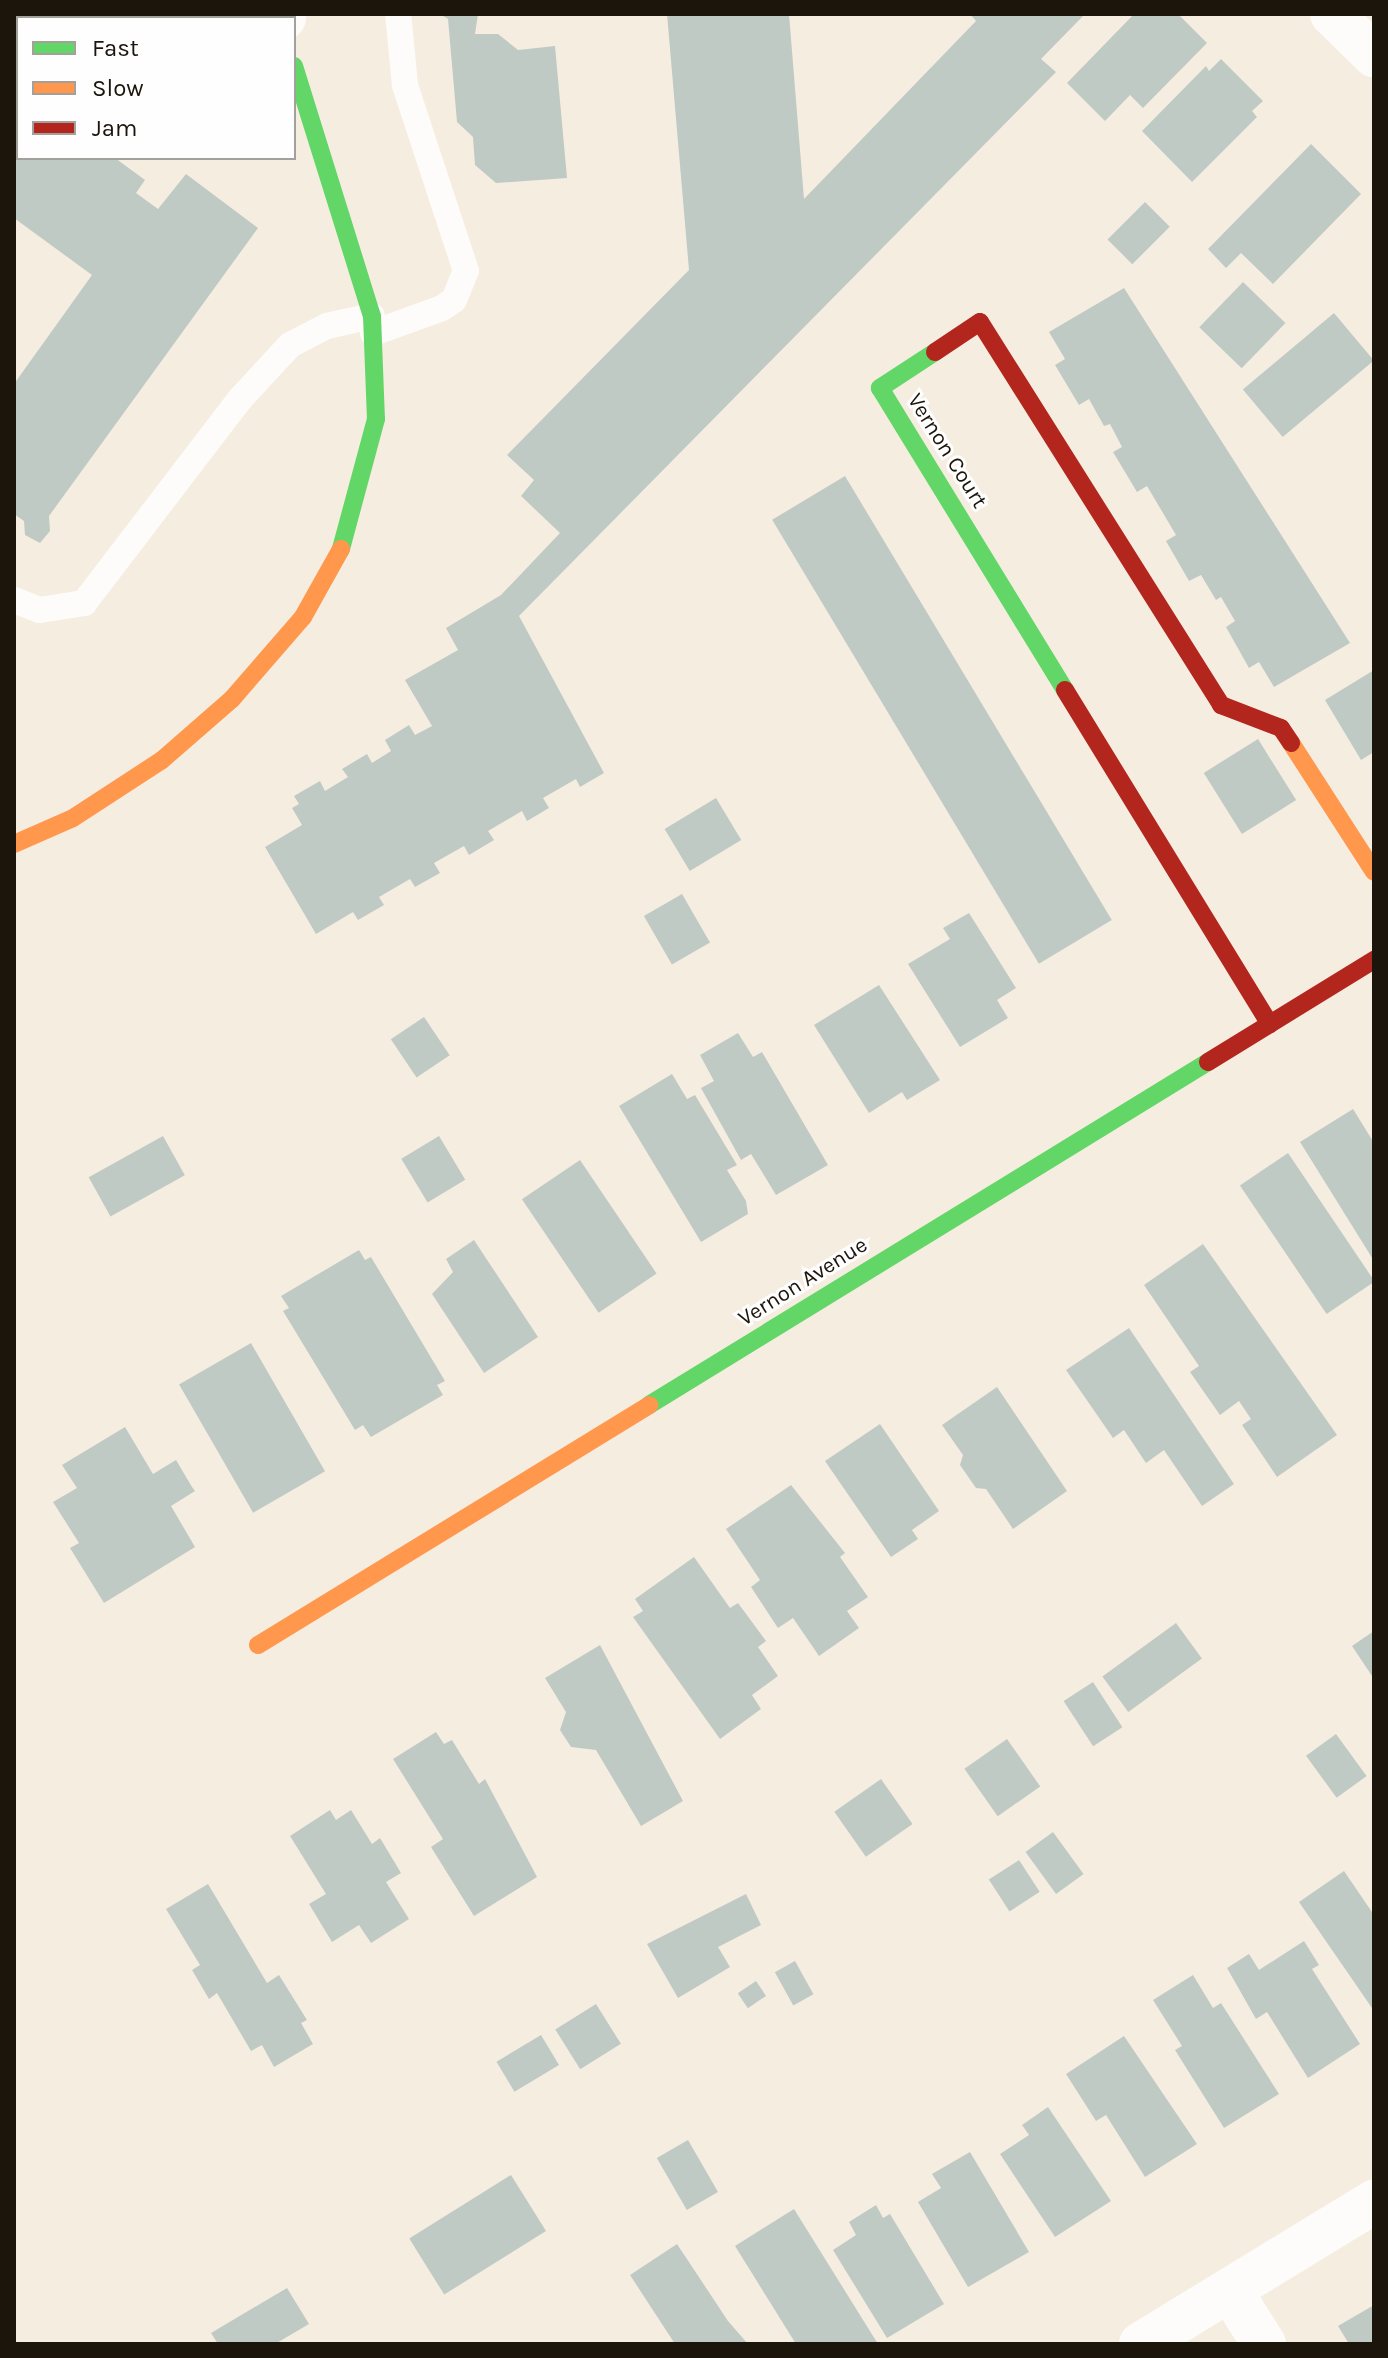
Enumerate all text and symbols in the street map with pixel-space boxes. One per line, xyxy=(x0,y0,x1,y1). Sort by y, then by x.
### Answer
legend xyxy=(16,16,296,160)
text: Fast xyxy=(92,34,139,62)
text: Slow xyxy=(92,74,144,102)
text: Jam xyxy=(92,114,137,142)
street label: Vernon Court xyxy=(901,389,993,513)
street label: Vernon Avenue xyxy=(734,1232,872,1332)

